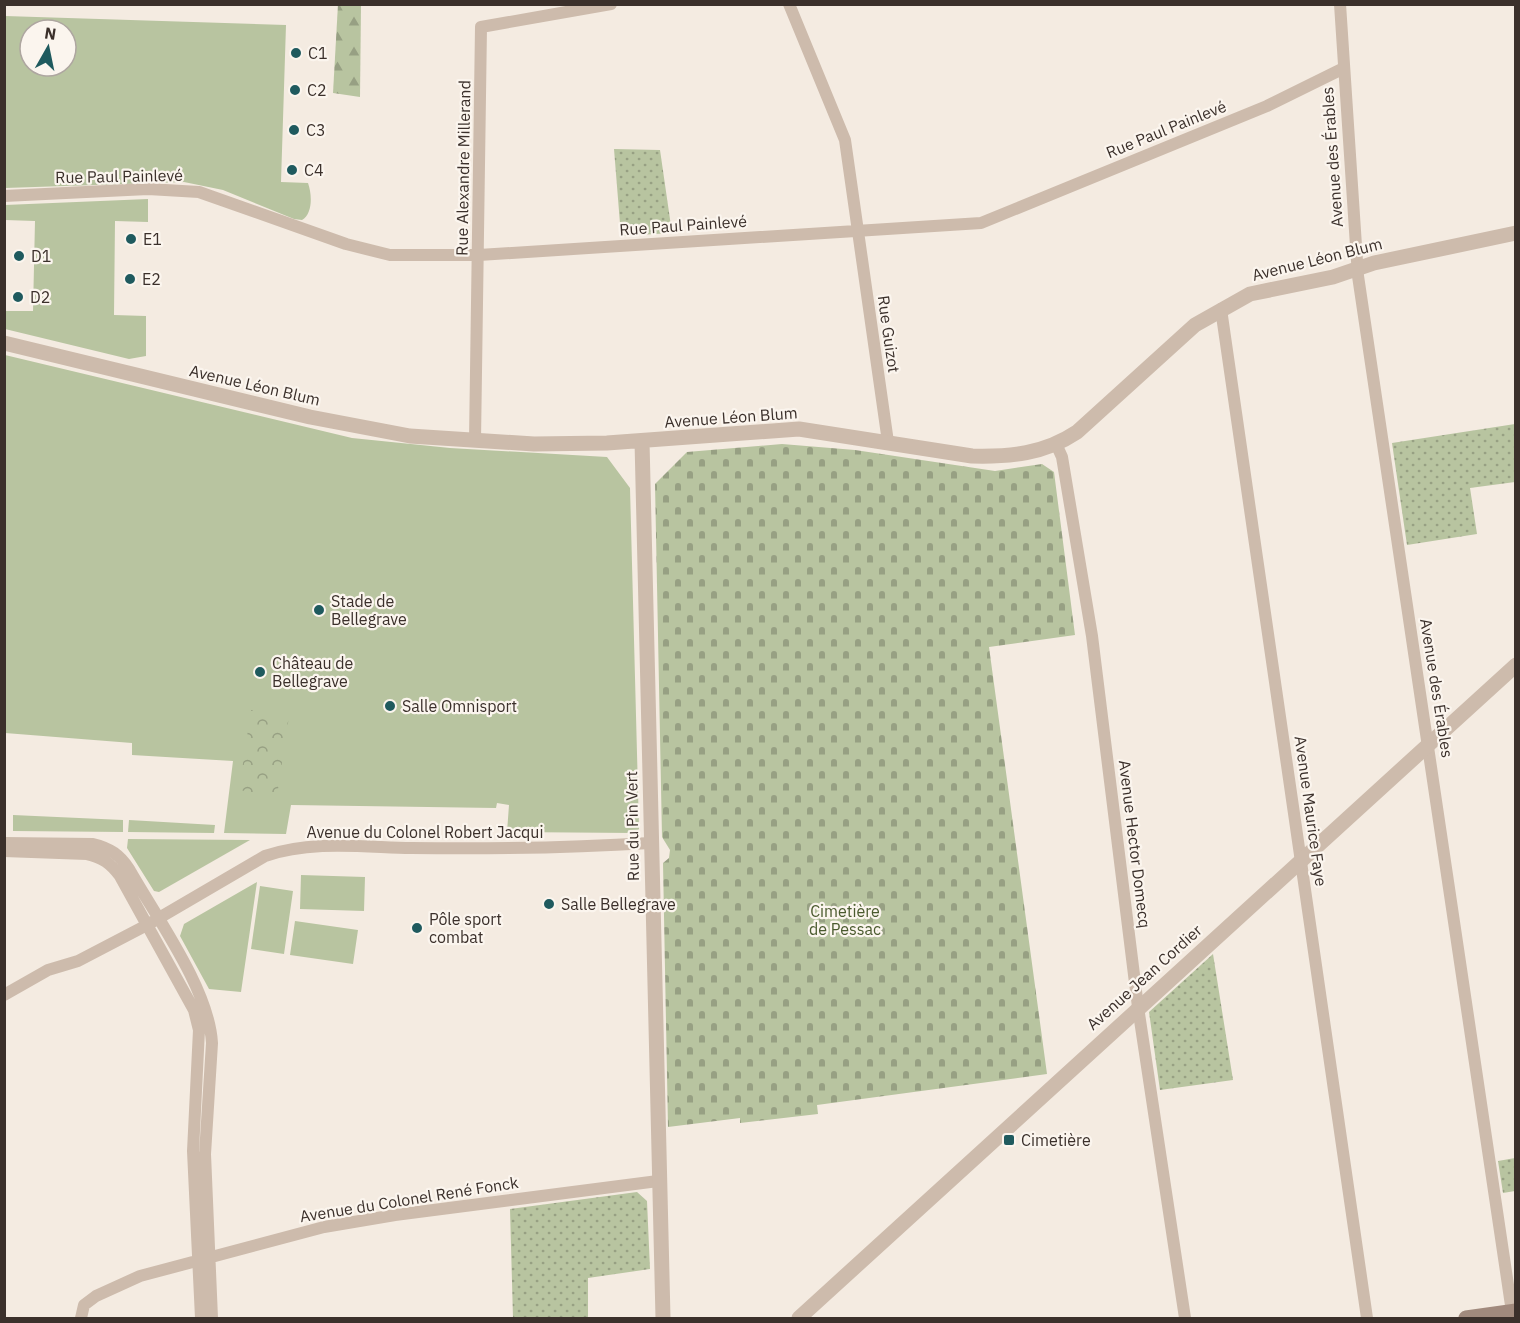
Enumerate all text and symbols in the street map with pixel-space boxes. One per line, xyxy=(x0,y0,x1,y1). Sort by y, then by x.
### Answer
north arrow xyxy=(18,18,78,78)
text: N xyxy=(43,22,58,44)
place label: C1 xyxy=(308,43,328,63)
marker: C1 xyxy=(289,46,303,60)
place label: C2 xyxy=(307,80,327,100)
street label: Rue Alexandre Millerand xyxy=(451,80,475,256)
marker: C2 xyxy=(288,83,302,97)
street label: Avenue des Érables xyxy=(1316,86,1347,228)
street label: Rue Paul Painlevé xyxy=(1103,96,1229,162)
place label: C3 xyxy=(306,120,326,140)
marker: C3 xyxy=(287,123,301,137)
place label: C4 xyxy=(304,160,324,180)
marker: C4 xyxy=(285,163,299,177)
street label: Rue Paul Painlevé xyxy=(55,165,183,187)
street label: Rue Paul Painlevé xyxy=(619,211,748,239)
place label: E1 xyxy=(143,229,162,249)
marker: E1 xyxy=(124,232,138,246)
street label: Avenue Léon Blum xyxy=(1250,233,1384,285)
place label: D1 xyxy=(31,246,51,266)
marker: D1 xyxy=(12,249,26,263)
place label: E2 xyxy=(142,269,161,289)
marker: E2 xyxy=(123,272,137,286)
place label: D2 xyxy=(30,287,50,307)
marker: D2 xyxy=(11,290,25,304)
street label: Rue Guizot xyxy=(874,294,904,374)
street label: Avenue Léon Blum xyxy=(188,360,322,410)
street label: Avenue Léon Blum xyxy=(664,402,798,432)
place label: Stade de Bellegrave xyxy=(331,591,407,629)
marker: Stade de Bellegrave xyxy=(312,603,326,617)
street label: Avenue des Érables xyxy=(1416,617,1459,759)
place label: Château de Bellegrave xyxy=(272,653,354,691)
marker: Château de Bellegrave xyxy=(253,665,267,679)
place label: Salle Omnisport xyxy=(402,696,517,716)
marker: Salle Omnisport xyxy=(383,699,397,713)
street label: Avenue Maurice Faye xyxy=(1291,735,1331,888)
street label: Avenue Hector Domecq xyxy=(1115,759,1155,929)
street label: Rue du Pin Vert xyxy=(621,771,643,881)
street label: Avenue du Colonel Robert Jacqui xyxy=(307,822,543,842)
place label: Salle Bellegrave xyxy=(561,894,676,914)
marker: Salle Bellegrave xyxy=(542,897,556,911)
park label: Cimetière de Pessac xyxy=(809,901,881,939)
place label: Pôle sport combat xyxy=(429,909,502,947)
street label: Avenue Jean Cordier xyxy=(1082,920,1206,1034)
marker: Pôle sport combat xyxy=(410,921,424,935)
place label: Cimetière xyxy=(1021,1130,1091,1150)
marker: Cimetière xyxy=(1002,1133,1016,1147)
street label: Avenue du Colonel René Fonck xyxy=(298,1172,520,1226)

